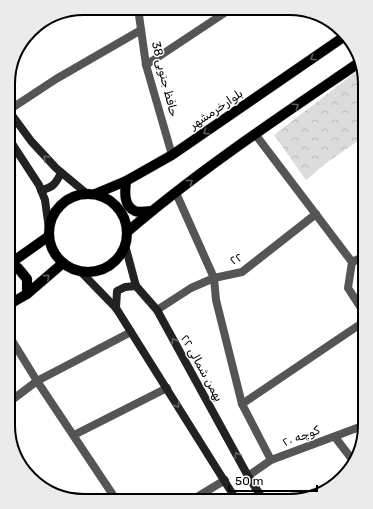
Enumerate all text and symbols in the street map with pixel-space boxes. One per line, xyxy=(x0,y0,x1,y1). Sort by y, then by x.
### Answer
street label: حافظ جنوبی 38 xyxy=(148,40,181,118)
one-way arrow xyxy=(311,53,318,60)
street label: بلوارخرمشهر xyxy=(186,86,246,133)
one-way arrow xyxy=(292,103,299,111)
one-way arrow xyxy=(203,127,210,135)
one-way arrow xyxy=(44,155,51,163)
one-way arrow xyxy=(186,180,193,187)
street label: ۲۲ xyxy=(228,250,244,268)
one-way arrow xyxy=(43,274,50,281)
street label: ۲۲ بهمن شمالی xyxy=(177,332,226,404)
one-way arrow xyxy=(172,338,179,346)
one-way arrow xyxy=(172,401,180,408)
street label: کوچه ۲۰ xyxy=(280,423,323,450)
one-way arrow xyxy=(234,452,242,459)
scale bar xyxy=(229,467,317,493)
text: 50 m xyxy=(235,474,263,488)

